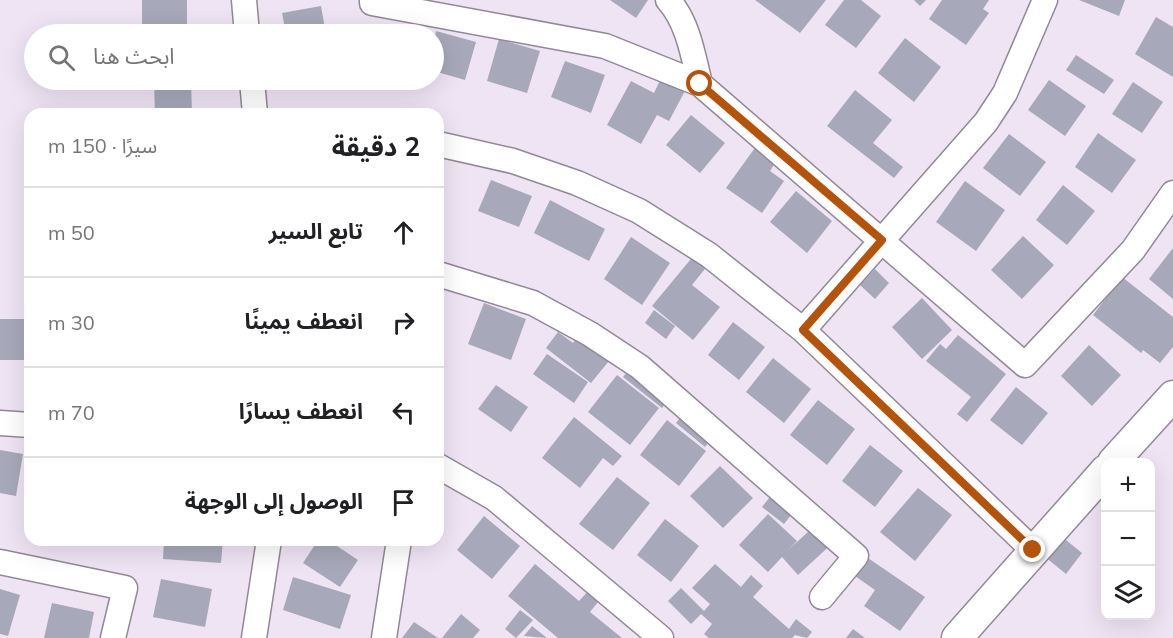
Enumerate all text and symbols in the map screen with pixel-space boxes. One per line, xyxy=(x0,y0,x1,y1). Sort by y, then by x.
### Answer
search box xyxy=(24,24,444,90)
icon: search xyxy=(45,41,78,74)
text: ابحث هنا xyxy=(93,42,175,70)
route start xyxy=(686,70,712,96)
text: 2 دقيقة xyxy=(332,130,420,163)
text: سيرًا · 150 m xyxy=(48,133,157,158)
icon: ahead xyxy=(387,216,420,249)
text: تابع السير xyxy=(269,217,363,245)
text: 50 m xyxy=(48,220,95,245)
icon: right xyxy=(387,306,420,339)
text: انعطف يمينًا xyxy=(244,307,363,335)
text: 30 m xyxy=(48,310,95,335)
icon: left xyxy=(387,396,420,429)
text: انعطف يسارًا xyxy=(239,397,363,425)
text: 70 m xyxy=(48,400,95,425)
map controls xyxy=(1101,458,1155,620)
button: + xyxy=(1101,458,1155,512)
icon: arrive xyxy=(387,486,420,519)
text: الوصول إلى الوجهة xyxy=(185,487,363,515)
button: − xyxy=(1101,512,1155,566)
route end xyxy=(1019,536,1045,562)
button: layers xyxy=(1101,566,1155,620)

